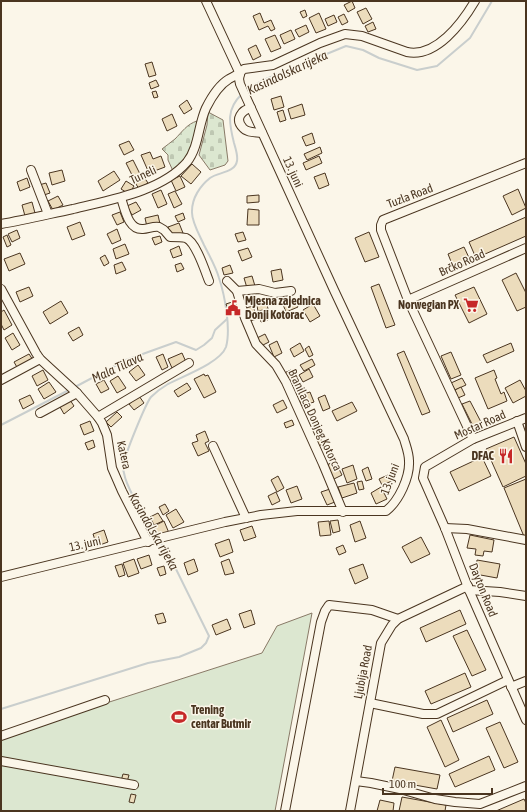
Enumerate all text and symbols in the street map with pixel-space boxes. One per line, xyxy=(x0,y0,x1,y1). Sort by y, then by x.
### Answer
water label: Kasindolska rijeka xyxy=(245,47,330,98)
street label: 13. juni xyxy=(280,154,306,190)
street label: Tuneli xyxy=(127,163,159,187)
street label: Tuzla Road xyxy=(385,181,435,211)
street label: Brčko Road xyxy=(437,247,487,279)
place label: Mjesna zajednica Donji Kotorac xyxy=(245,294,321,322)
supermarket icon: Norwegian PX xyxy=(462,296,480,314)
place label: Norwegian PX xyxy=(398,298,460,312)
public building icon: Mjesna zajednica Donji Kotorac xyxy=(224,299,242,317)
water label: Mala Tilava xyxy=(89,349,145,386)
street label: Branilaca Donjeg Kotorca xyxy=(285,367,345,473)
street label: Mostar Road xyxy=(452,407,508,443)
street label: Katera xyxy=(114,439,134,471)
restaurant icon: DFAC xyxy=(497,447,515,465)
place label: DFAC xyxy=(471,449,495,463)
street label: 13. juni xyxy=(378,461,402,497)
water label: Kasindolska rijeka xyxy=(125,490,182,573)
street label: 13. juni xyxy=(68,534,102,554)
street label: Dayton Road xyxy=(466,561,500,619)
street label: Ljubija Road xyxy=(351,644,375,700)
place label: Trening centar Butmir xyxy=(191,703,251,731)
sports icon: Trening centar Butmir xyxy=(170,708,188,726)
scale bar xyxy=(383,770,492,796)
text: 100 m xyxy=(389,777,416,791)

